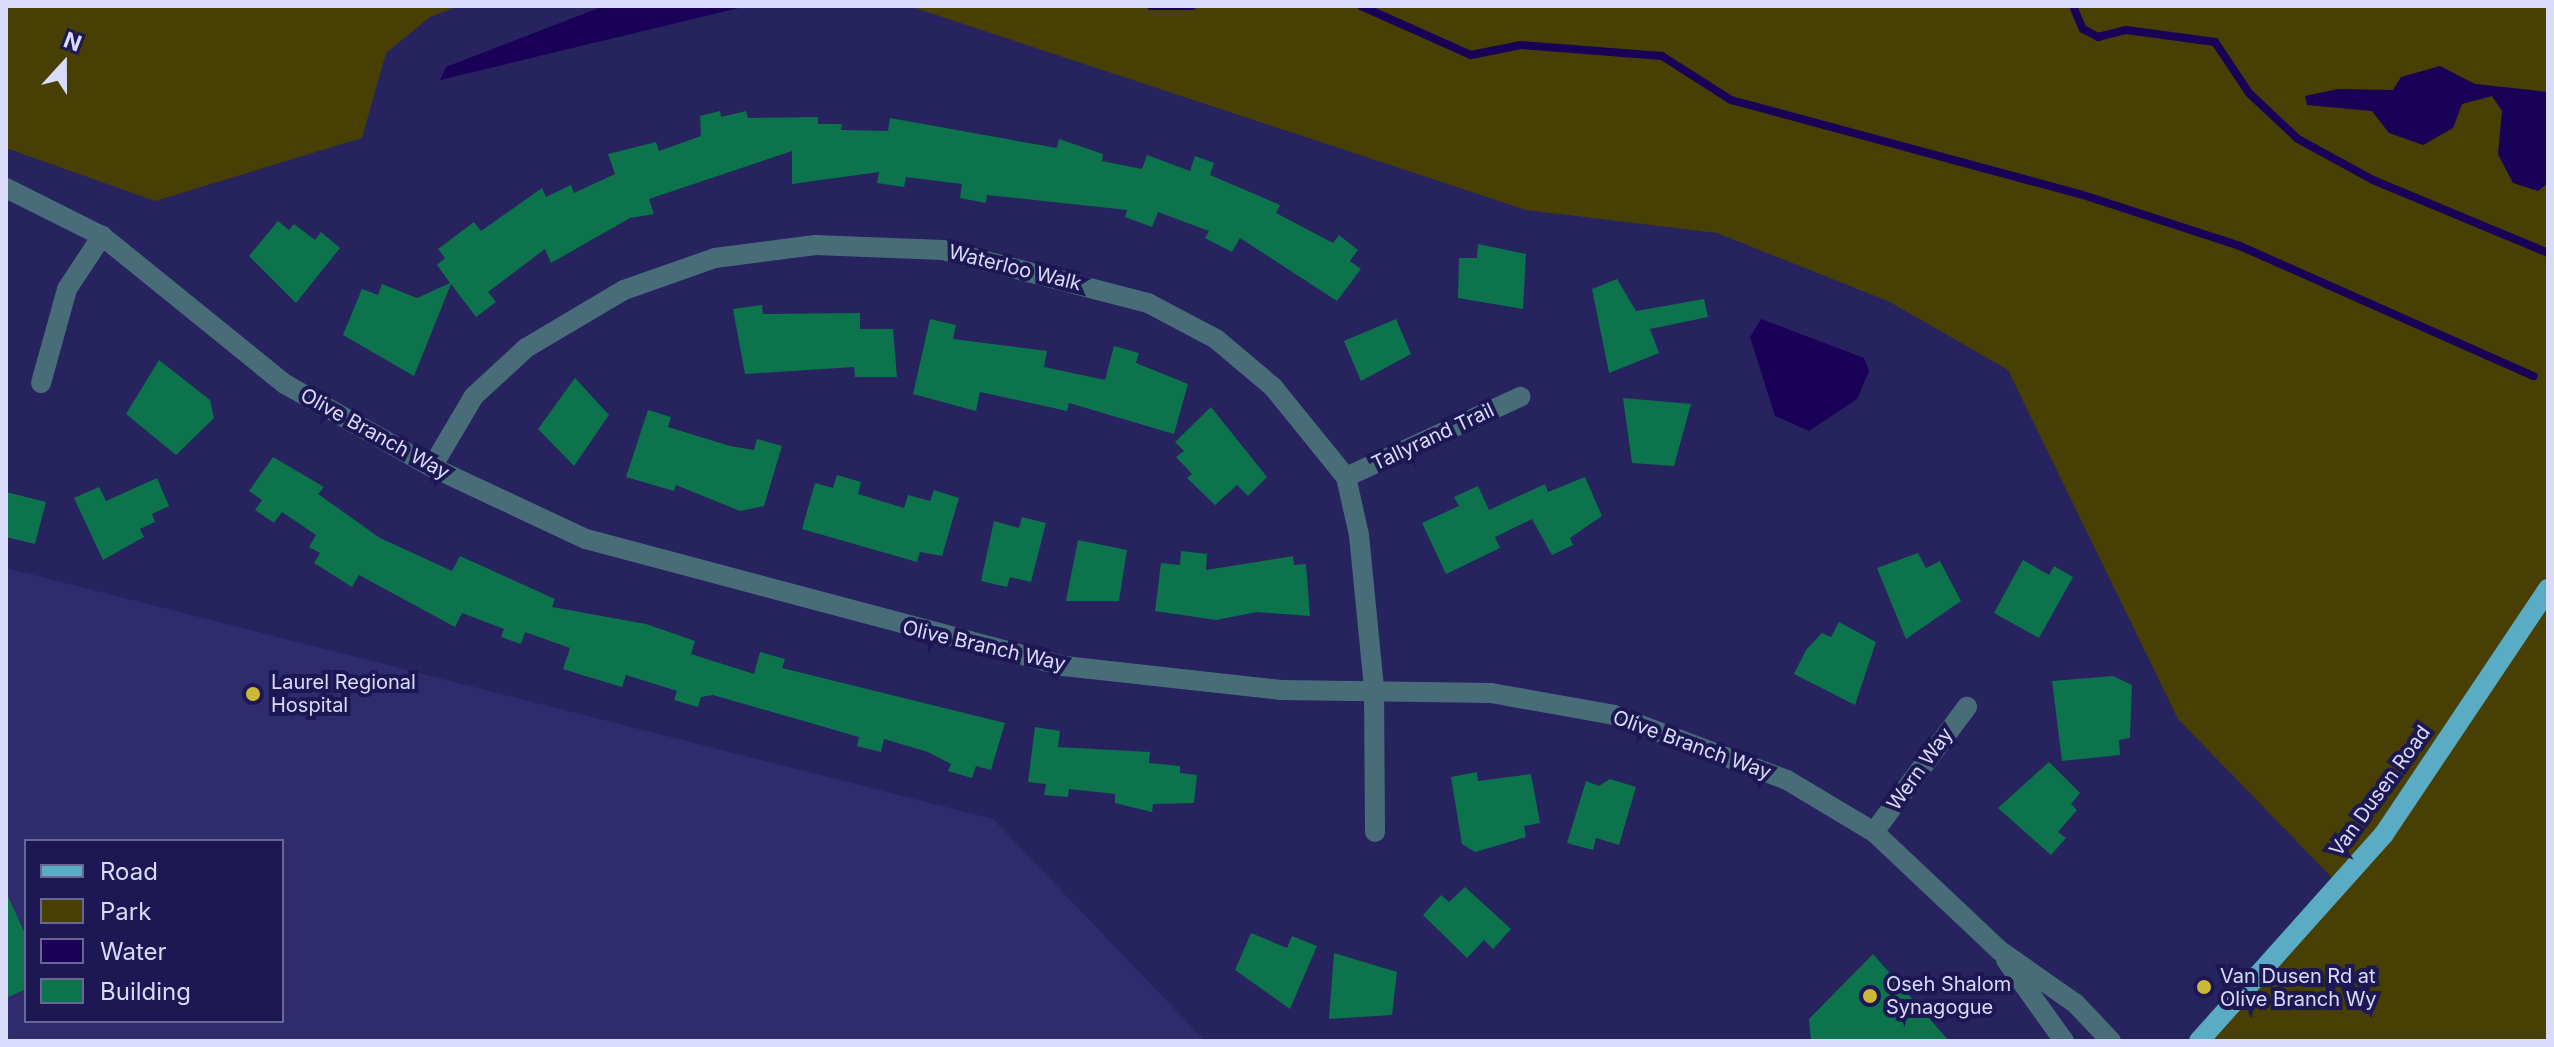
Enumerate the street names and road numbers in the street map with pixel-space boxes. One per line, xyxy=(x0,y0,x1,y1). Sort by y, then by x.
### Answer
street label: Waterloo Walk xyxy=(946,240,1084,296)
street label: Olive Branch Way xyxy=(296,383,454,485)
street label: Tallyrand Trail xyxy=(1368,398,1498,476)
street label: Olive Branch Way xyxy=(900,616,1068,676)
street label: Olive Branch Way xyxy=(1610,705,1774,785)
street label: Van Dusen Road xyxy=(2325,721,2435,861)
street label: Wern Way xyxy=(1882,723,1958,815)

